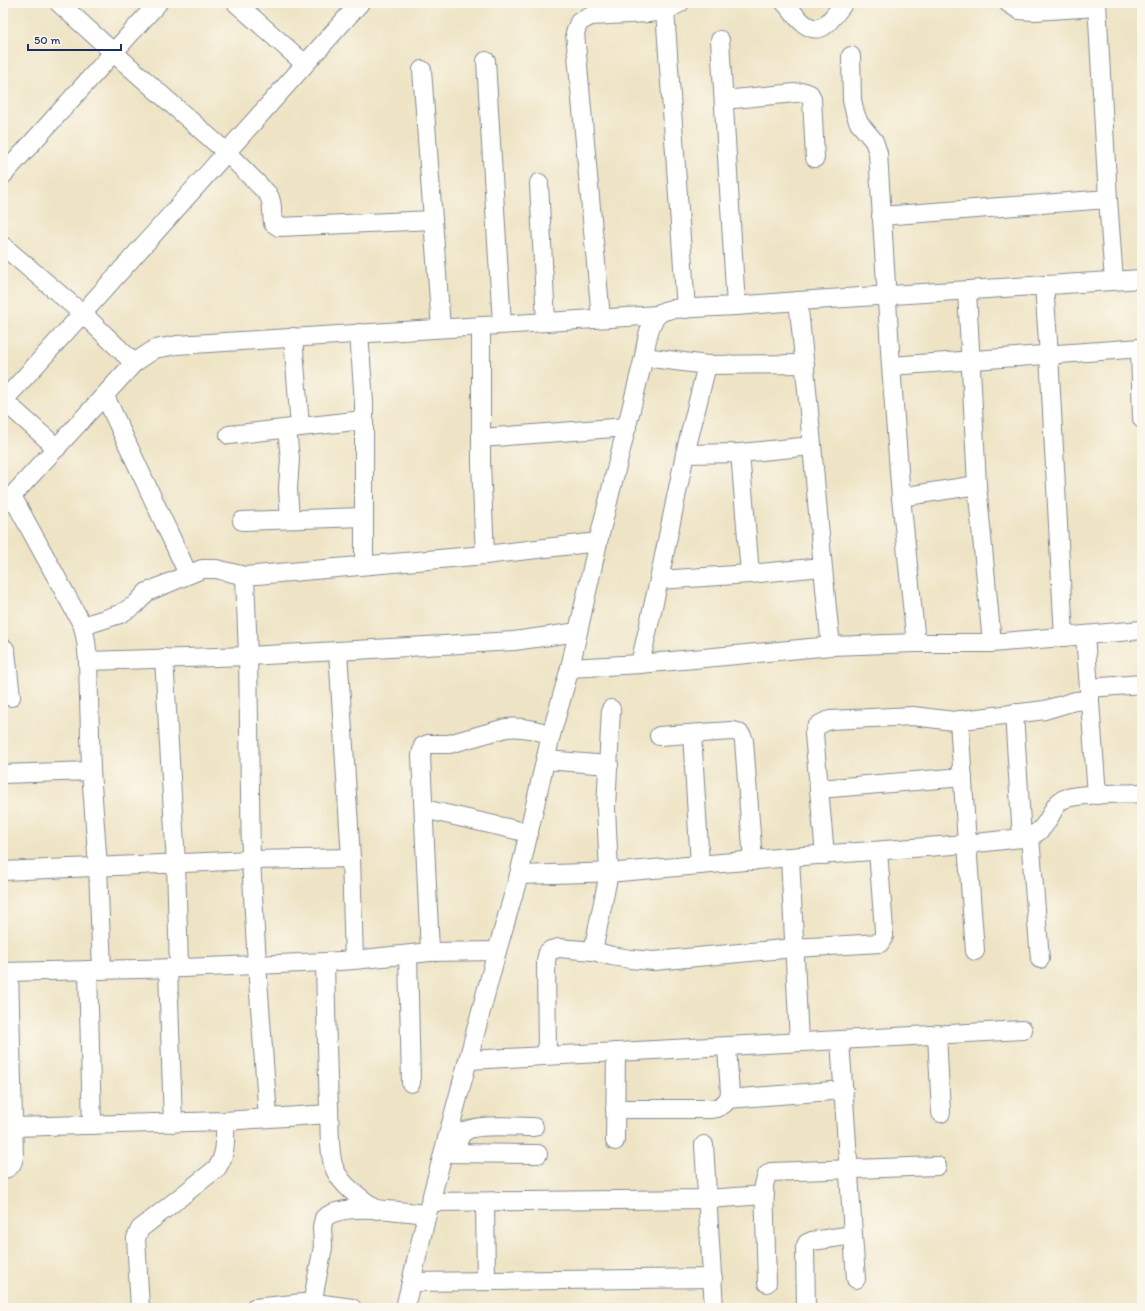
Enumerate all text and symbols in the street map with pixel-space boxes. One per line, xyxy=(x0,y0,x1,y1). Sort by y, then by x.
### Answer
scale bar xyxy=(28,26,121,52)
text: 50 m xyxy=(34,33,60,47)

